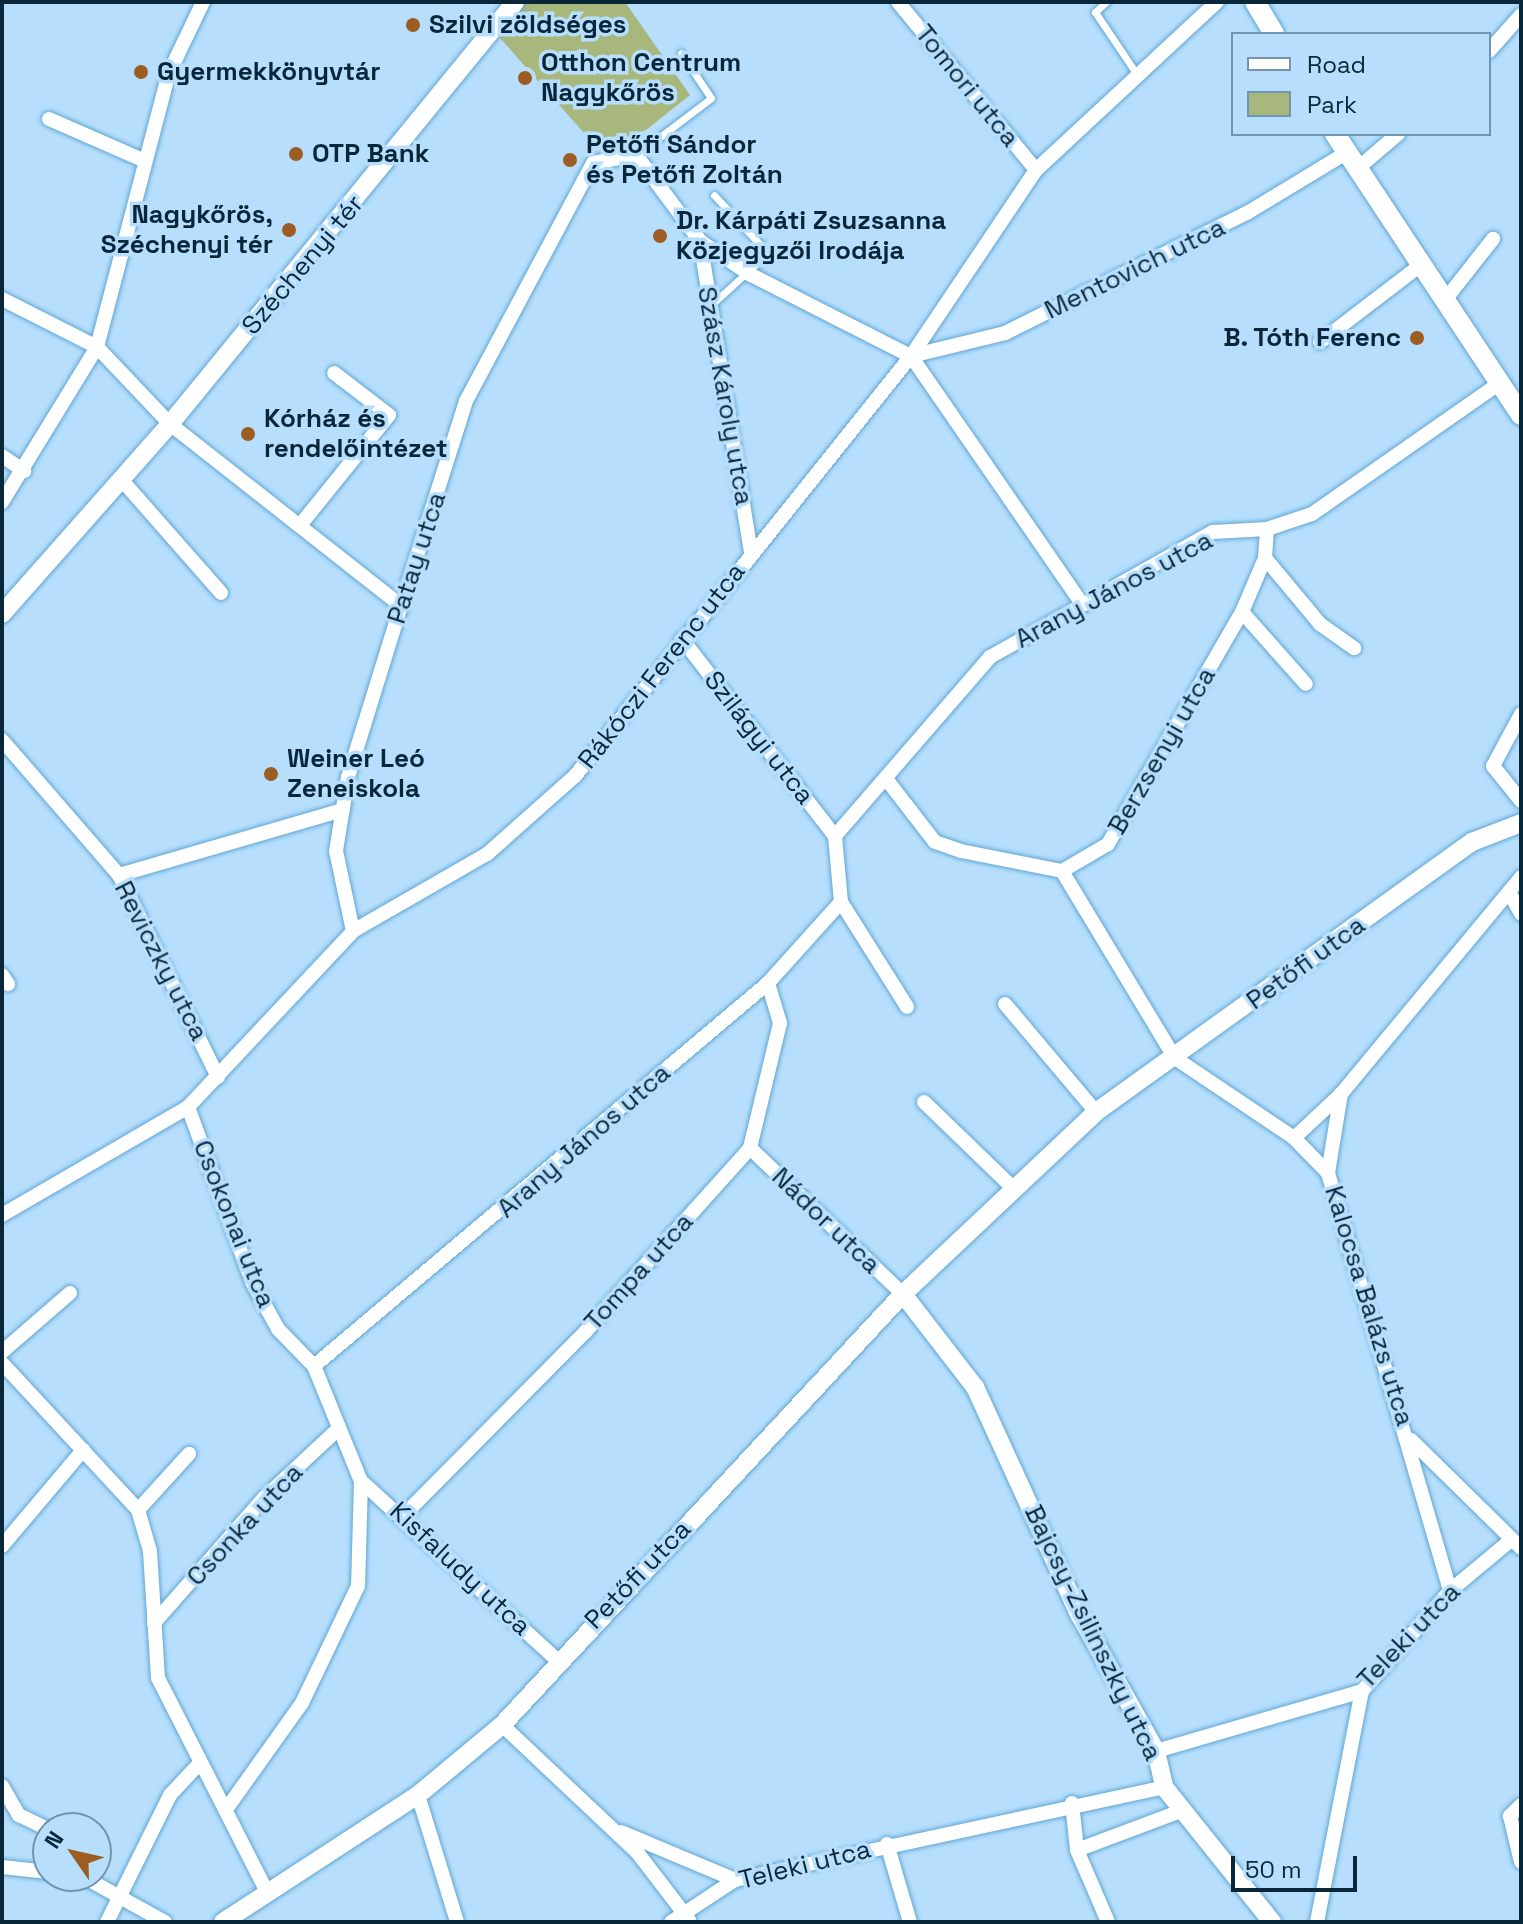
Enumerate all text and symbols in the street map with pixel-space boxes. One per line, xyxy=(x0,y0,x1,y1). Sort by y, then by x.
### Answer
place label: Szilvi zöldséges xyxy=(429,9,626,41)
marker: Szilvi zöldséges xyxy=(404,16,422,34)
street label: Tomori utca xyxy=(908,19,1026,153)
legend xyxy=(1231,32,1491,136)
place label: Otthon Centrum Nagykőrös xyxy=(541,47,741,108)
text: Road xyxy=(1307,49,1366,80)
place label: Gyermekkönyvtár xyxy=(157,56,380,88)
marker: Gyermekkönyvtár xyxy=(132,63,150,81)
marker: Otthon Centrum Nagykőrös xyxy=(516,69,534,87)
text: Park xyxy=(1307,89,1357,120)
place label: Petőfi Sándor és Petőfi Zoltán xyxy=(586,129,783,190)
place label: OTP Bank xyxy=(312,138,429,170)
marker: OTP Bank xyxy=(287,145,305,163)
marker: Petőfi Sándor és Petőfi Zoltán xyxy=(561,151,579,169)
street label: Széchenyi tér xyxy=(236,189,370,341)
place label: Nagykőrös, Széchenyi tér xyxy=(101,199,273,260)
place label: Dr. Kárpáti Zsuzsanna Közjegyzői Irodája xyxy=(676,205,947,266)
street label: Mentovich utca xyxy=(1040,212,1230,326)
marker: Nagykőrös, Széchenyi tér xyxy=(280,221,298,239)
marker: Dr. Kárpáti Zsuzsanna Közjegyzői Irodája xyxy=(651,227,669,245)
street label: Szász Károly utca xyxy=(690,284,760,508)
place label: B. Tóth Ferenc xyxy=(1222,322,1401,354)
marker: B. Tóth Ferenc xyxy=(1408,329,1426,347)
place label: Kórház és rendelőintézet xyxy=(264,403,448,464)
marker: Kórház és rendelőintézet xyxy=(239,425,257,443)
street label: Patay utca xyxy=(381,488,453,628)
street label: Arany János utca xyxy=(1010,525,1218,655)
street label: Rákóczi Ferenc utca xyxy=(572,557,752,775)
street label: Berzsenyi utca xyxy=(1102,662,1222,840)
street label: Szilágyi utca xyxy=(697,665,821,811)
place label: Weiner Leó Zeneiskola xyxy=(287,743,425,804)
marker: Weiner Leó Zeneiskola xyxy=(262,765,280,783)
street label: Reviczky utca xyxy=(107,876,215,1046)
street label: Petőfi utca xyxy=(1241,910,1371,1016)
street label: Arany János utca xyxy=(491,1057,677,1225)
street label: Csokonai utca xyxy=(186,1136,282,1312)
street label: Nádor utca xyxy=(765,1161,887,1281)
street label: Kalocsa Balázs utca xyxy=(1318,1182,1420,1430)
street label: Tompa utca xyxy=(578,1207,700,1337)
street label: Csonka utca xyxy=(181,1457,309,1593)
street label: Kisfaludy utca xyxy=(383,1496,537,1642)
street label: Bajcsy-Zsilinszky utca xyxy=(1018,1500,1168,1766)
street label: Petőfi utca xyxy=(579,1514,697,1636)
street label: Teleki utca xyxy=(1351,1577,1467,1695)
north arrow xyxy=(32,1812,112,1892)
text: N xyxy=(38,1826,69,1854)
street label: Teleki utca xyxy=(736,1834,874,1896)
scale bar xyxy=(1235,1840,1361,1890)
text: 50 m xyxy=(1245,1854,1302,1885)

